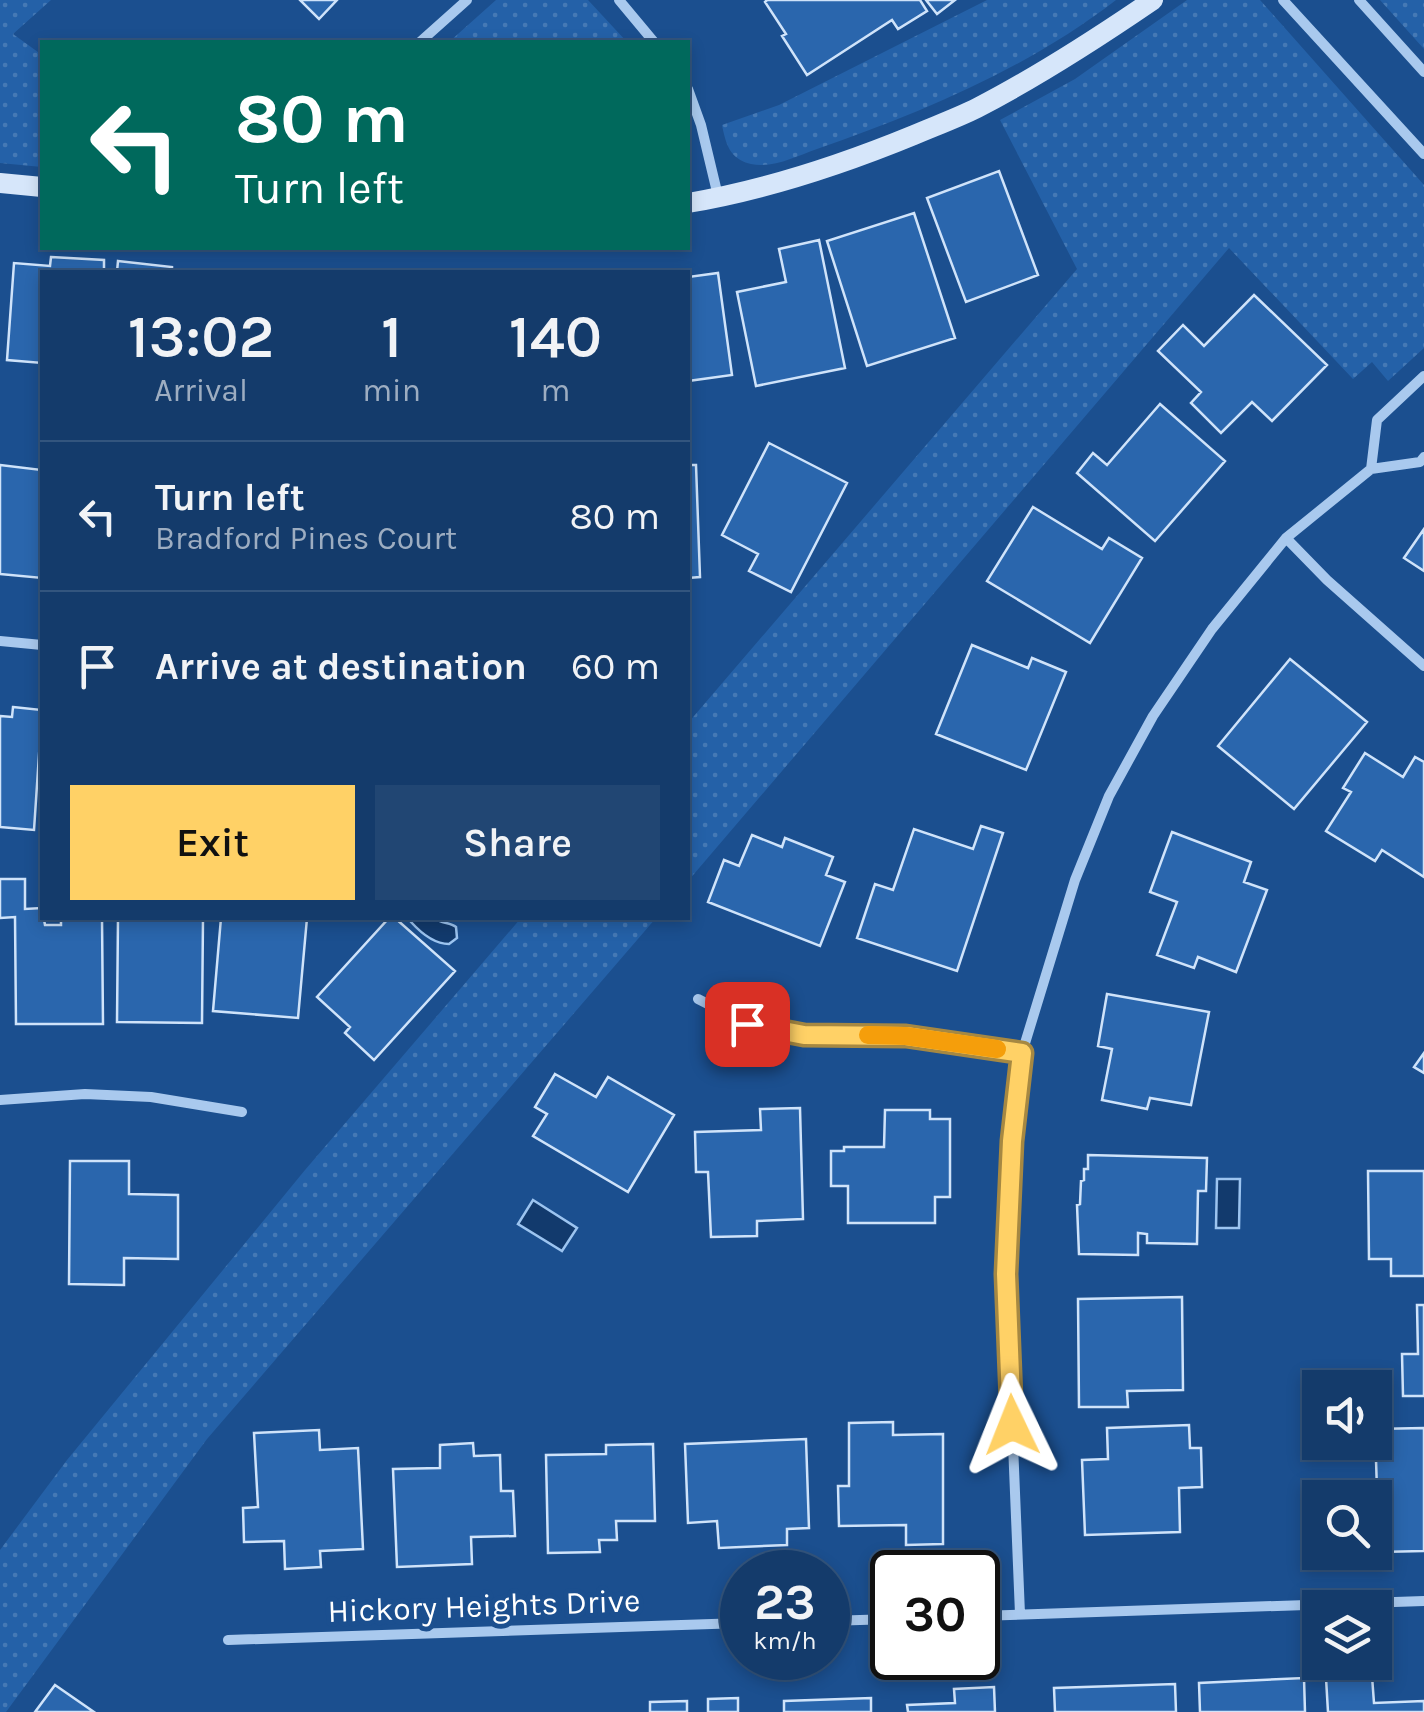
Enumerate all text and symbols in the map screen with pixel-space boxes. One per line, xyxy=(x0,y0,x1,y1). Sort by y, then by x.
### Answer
text: 80 m xyxy=(235,78,409,160)
icon: left xyxy=(70,80,200,210)
text: Turn left xyxy=(235,162,404,214)
text: 13:02 xyxy=(128,302,274,372)
text: 1 xyxy=(381,302,402,372)
text: 140 xyxy=(509,302,602,372)
text: Arrival xyxy=(154,372,248,409)
text: min xyxy=(362,372,421,409)
text: m xyxy=(540,372,570,409)
text: Turn left xyxy=(155,475,305,520)
icon: left xyxy=(70,489,125,544)
text: 80 m xyxy=(570,494,660,539)
text: Bradford Pines Court xyxy=(155,520,457,557)
icon: arrive xyxy=(70,639,125,694)
text: Arrive at destination xyxy=(155,644,527,689)
text: 60 m xyxy=(571,644,660,689)
button: Exit xyxy=(70,785,355,900)
button: Share xyxy=(375,785,660,900)
pin xyxy=(705,982,790,1067)
icon: arrive xyxy=(720,997,775,1052)
map controls xyxy=(1302,1370,1392,1680)
button: sound xyxy=(1302,1370,1392,1460)
position arrow xyxy=(960,1373,1064,1477)
button: search xyxy=(1302,1480,1392,1570)
speed limit sign: 30 xyxy=(870,1550,1000,1680)
text: 23 xyxy=(754,1573,816,1632)
street label: Hickory Heights Drive xyxy=(327,1582,641,1630)
button: layers xyxy=(1302,1590,1392,1680)
text: km/h xyxy=(753,1626,817,1655)

